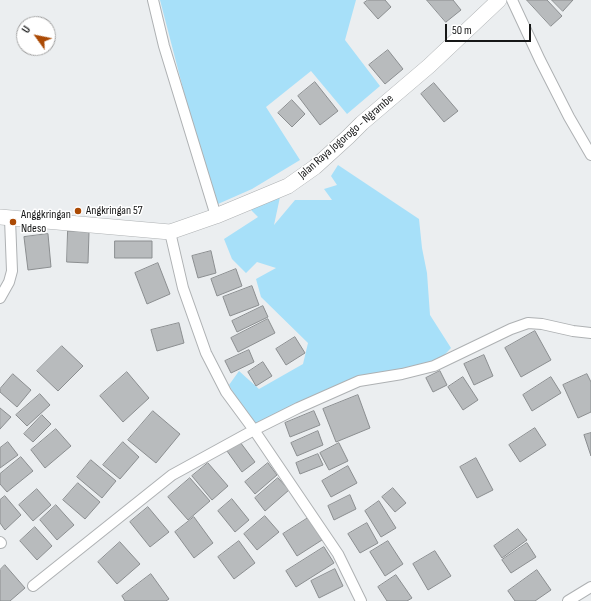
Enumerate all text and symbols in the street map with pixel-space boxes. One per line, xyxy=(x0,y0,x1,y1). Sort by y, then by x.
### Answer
north arrow xyxy=(16,16,56,56)
scale bar xyxy=(447,16,533,42)
text: 50 m xyxy=(452,23,472,38)
text: U xyxy=(19,24,33,36)
street label: Jalan Raya Jogorogo - Ngrambe xyxy=(295,92,397,182)
place label: Angkringan 57 xyxy=(86,204,143,218)
marker: Angkringan 57 xyxy=(73,206,83,216)
place label: Anggkringan Ndeso xyxy=(21,208,71,236)
marker: Anggkringan Ndeso xyxy=(8,217,18,227)

